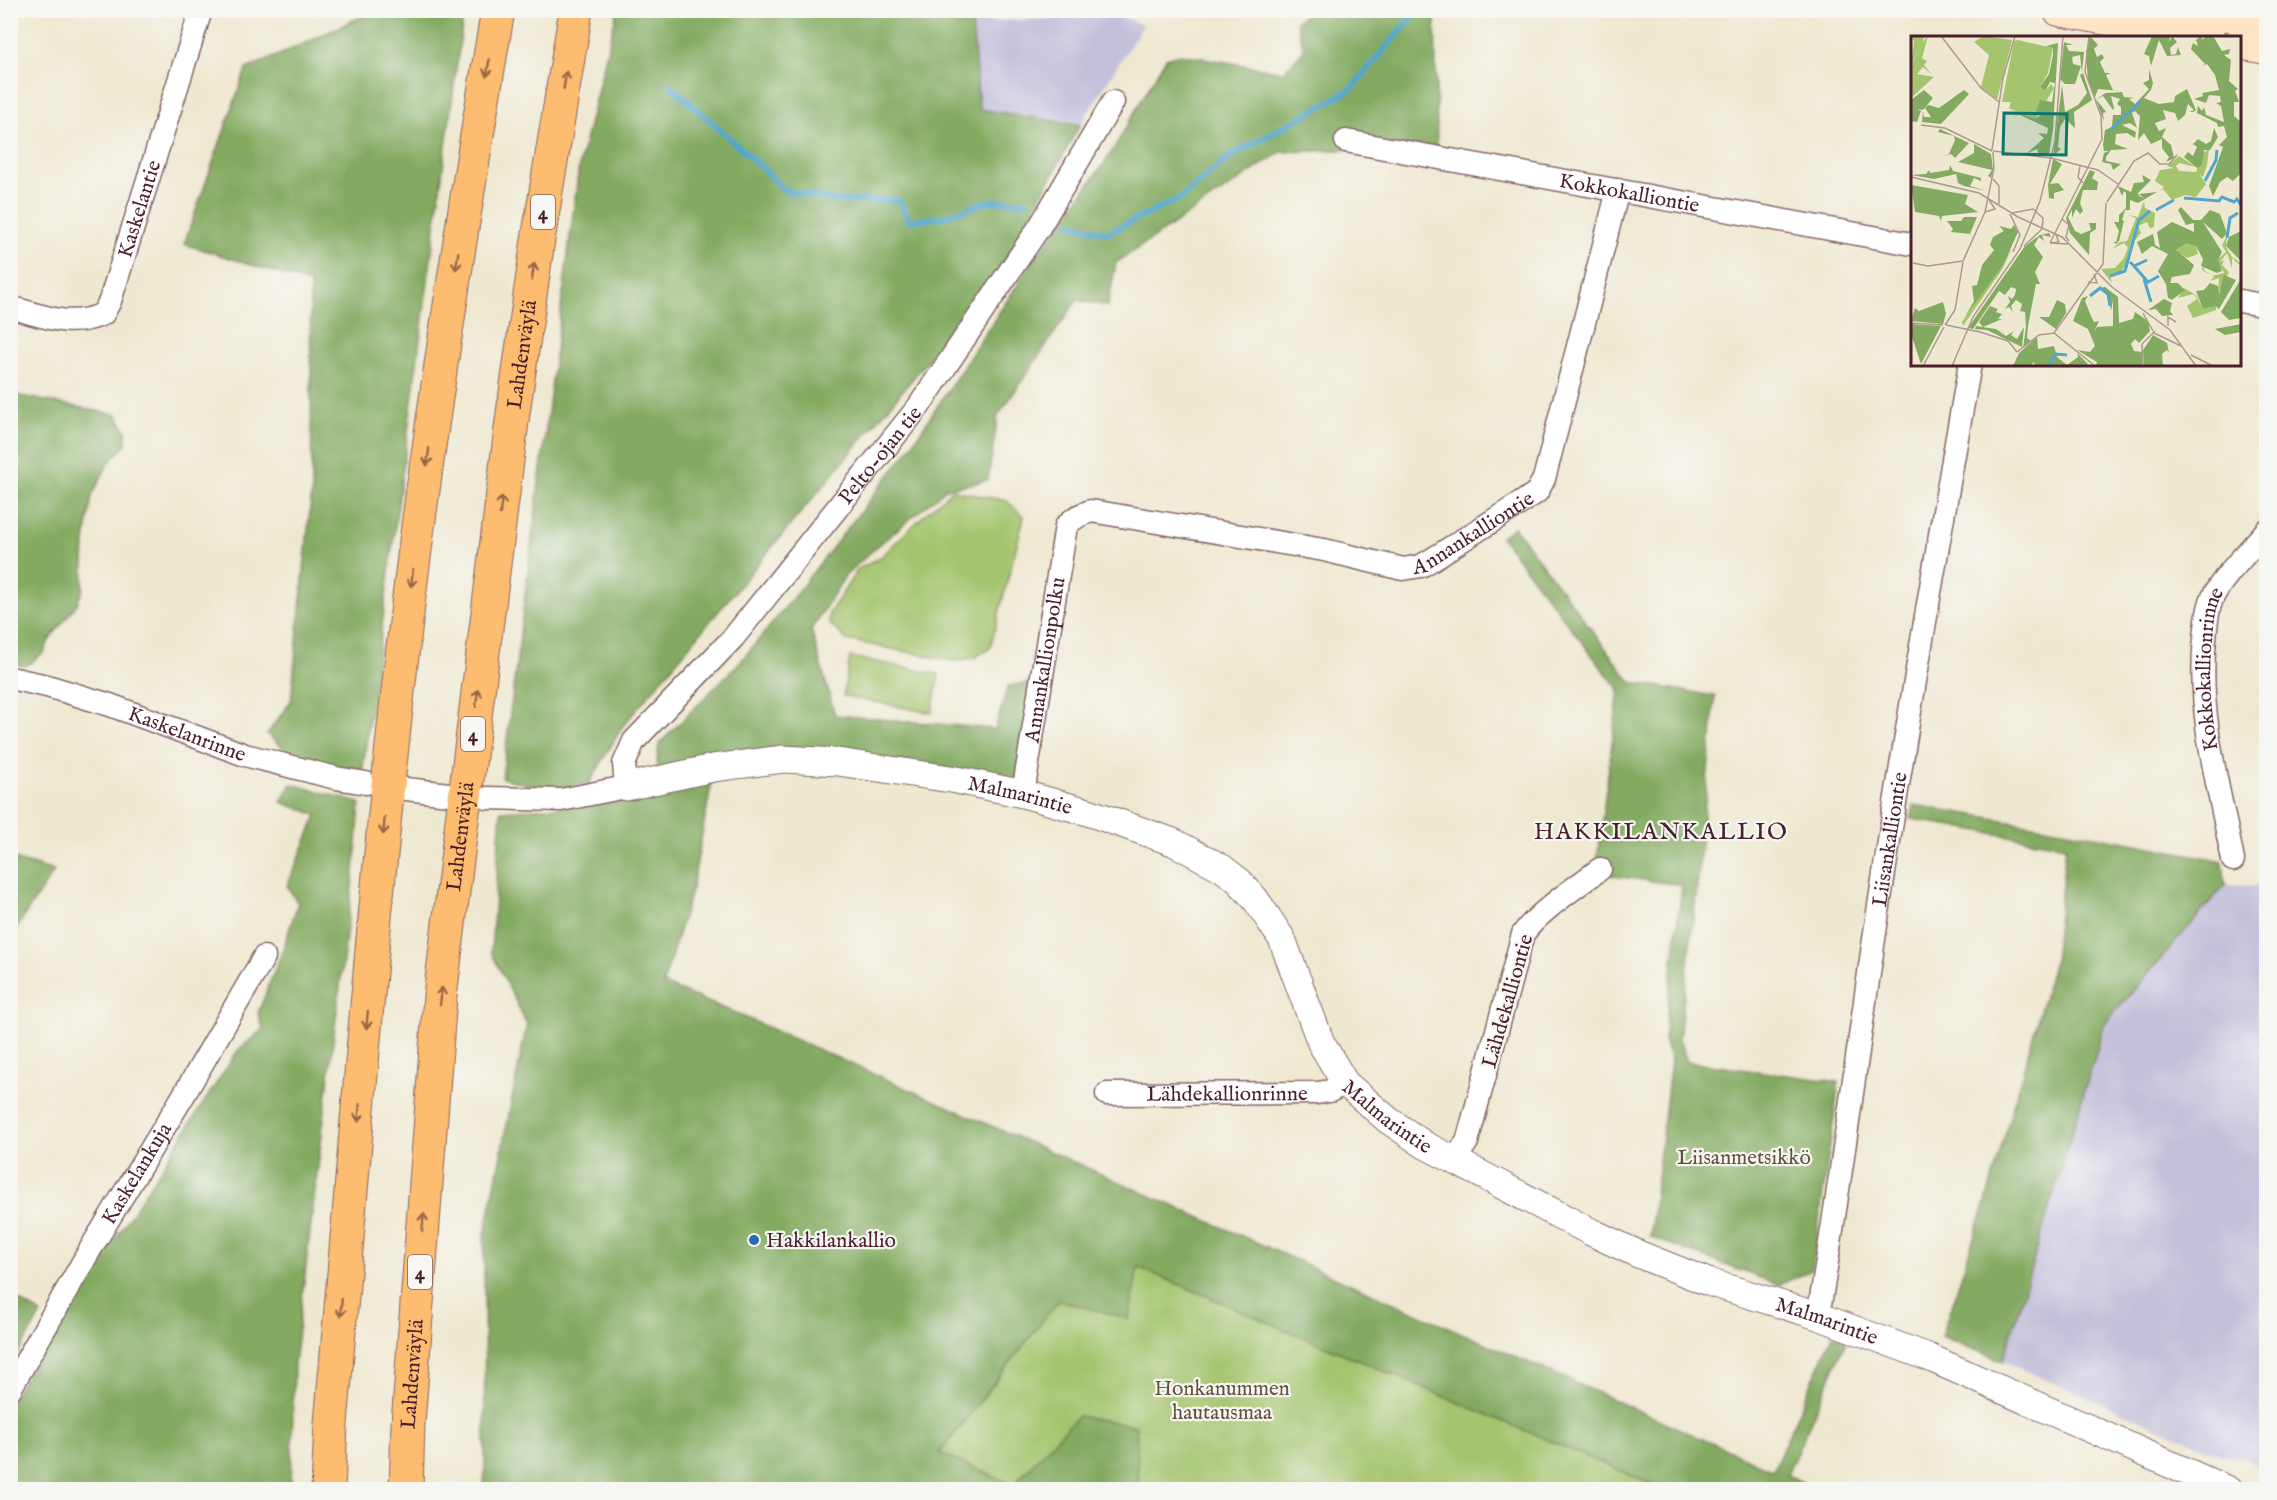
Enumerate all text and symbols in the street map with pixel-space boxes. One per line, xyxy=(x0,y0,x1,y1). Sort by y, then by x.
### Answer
inset map xyxy=(1911,36,2241,366)
one-way arrow xyxy=(483,58,494,78)
one-way arrow xyxy=(559,71,570,90)
street label: Kaskelantie xyxy=(112,157,168,261)
street label: Kokkokalliontie xyxy=(1557,168,1702,220)
road number: 4 xyxy=(531,195,555,229)
one-way arrow xyxy=(451,250,462,270)
one-way arrow xyxy=(528,263,539,283)
street label: Lahdenväylä xyxy=(502,297,544,411)
street label: Pelto-ojan tie xyxy=(833,401,929,511)
one-way arrow xyxy=(422,447,433,466)
street label: Annankalliontie xyxy=(1410,486,1540,582)
one-way arrow xyxy=(496,495,507,515)
one-way arrow xyxy=(406,568,417,588)
street label: Annankallionpolku xyxy=(1019,575,1073,746)
street label: Kokkokallionrinne xyxy=(2191,582,2231,753)
one-way arrow xyxy=(472,689,483,709)
street label: Kaskelanrinne xyxy=(124,701,250,769)
road number: 4 xyxy=(461,717,485,751)
street label: Liisankalliontie xyxy=(1867,770,1915,909)
street label: Malmarintie xyxy=(965,771,1076,822)
street label: Lahdenväylä xyxy=(441,779,482,893)
one-way arrow xyxy=(379,816,390,836)
district label: HAKKILANKALLIO xyxy=(1534,817,1788,848)
street label: Lähdekalliontie xyxy=(1476,931,1541,1071)
one-way arrow xyxy=(435,987,446,1006)
one-way arrow xyxy=(361,1010,372,1030)
street label: Malmarintie xyxy=(1336,1074,1436,1161)
street label: Lähdekallionrinne xyxy=(1146,1081,1308,1109)
one-way arrow xyxy=(353,1103,364,1123)
street label: Kaskelankuja xyxy=(96,1117,179,1230)
park label: Liisanmetsikkö xyxy=(1677,1145,1811,1172)
one-way arrow xyxy=(418,1212,429,1232)
place label: Hakkilankallio xyxy=(766,1228,896,1255)
marker: Hakkilankallio xyxy=(747,1233,761,1247)
road number: 4 xyxy=(408,1255,432,1289)
street label: Malmarintie xyxy=(1772,1292,1882,1352)
one-way arrow xyxy=(335,1297,346,1317)
street label: Lahdenväylä xyxy=(396,1317,431,1430)
park label: Honkanummen hautausmaa xyxy=(1154,1376,1290,1427)

